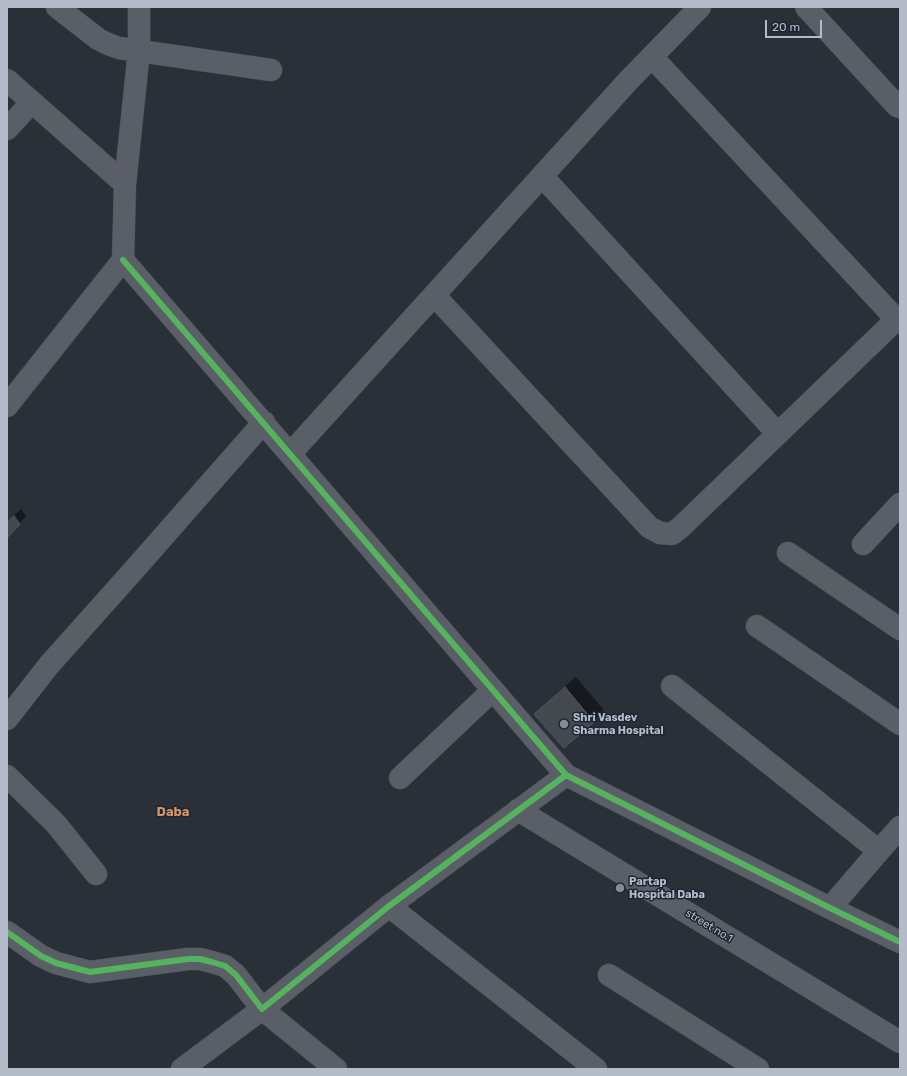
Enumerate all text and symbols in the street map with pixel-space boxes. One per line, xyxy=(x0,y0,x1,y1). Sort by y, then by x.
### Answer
scale bar xyxy=(767,12,824,38)
text: 20 m xyxy=(772,20,800,34)
place label: Shri Vasdev Sharma Hospital xyxy=(573,711,664,737)
marker: Shri Vasdev Sharma Hospital xyxy=(558,718,570,730)
district label: Daba xyxy=(157,804,189,820)
place label: Partap Hospital Daba xyxy=(629,875,705,901)
marker: Partap Hospital Daba xyxy=(614,882,626,894)
street label: street no.1 xyxy=(683,907,735,945)

